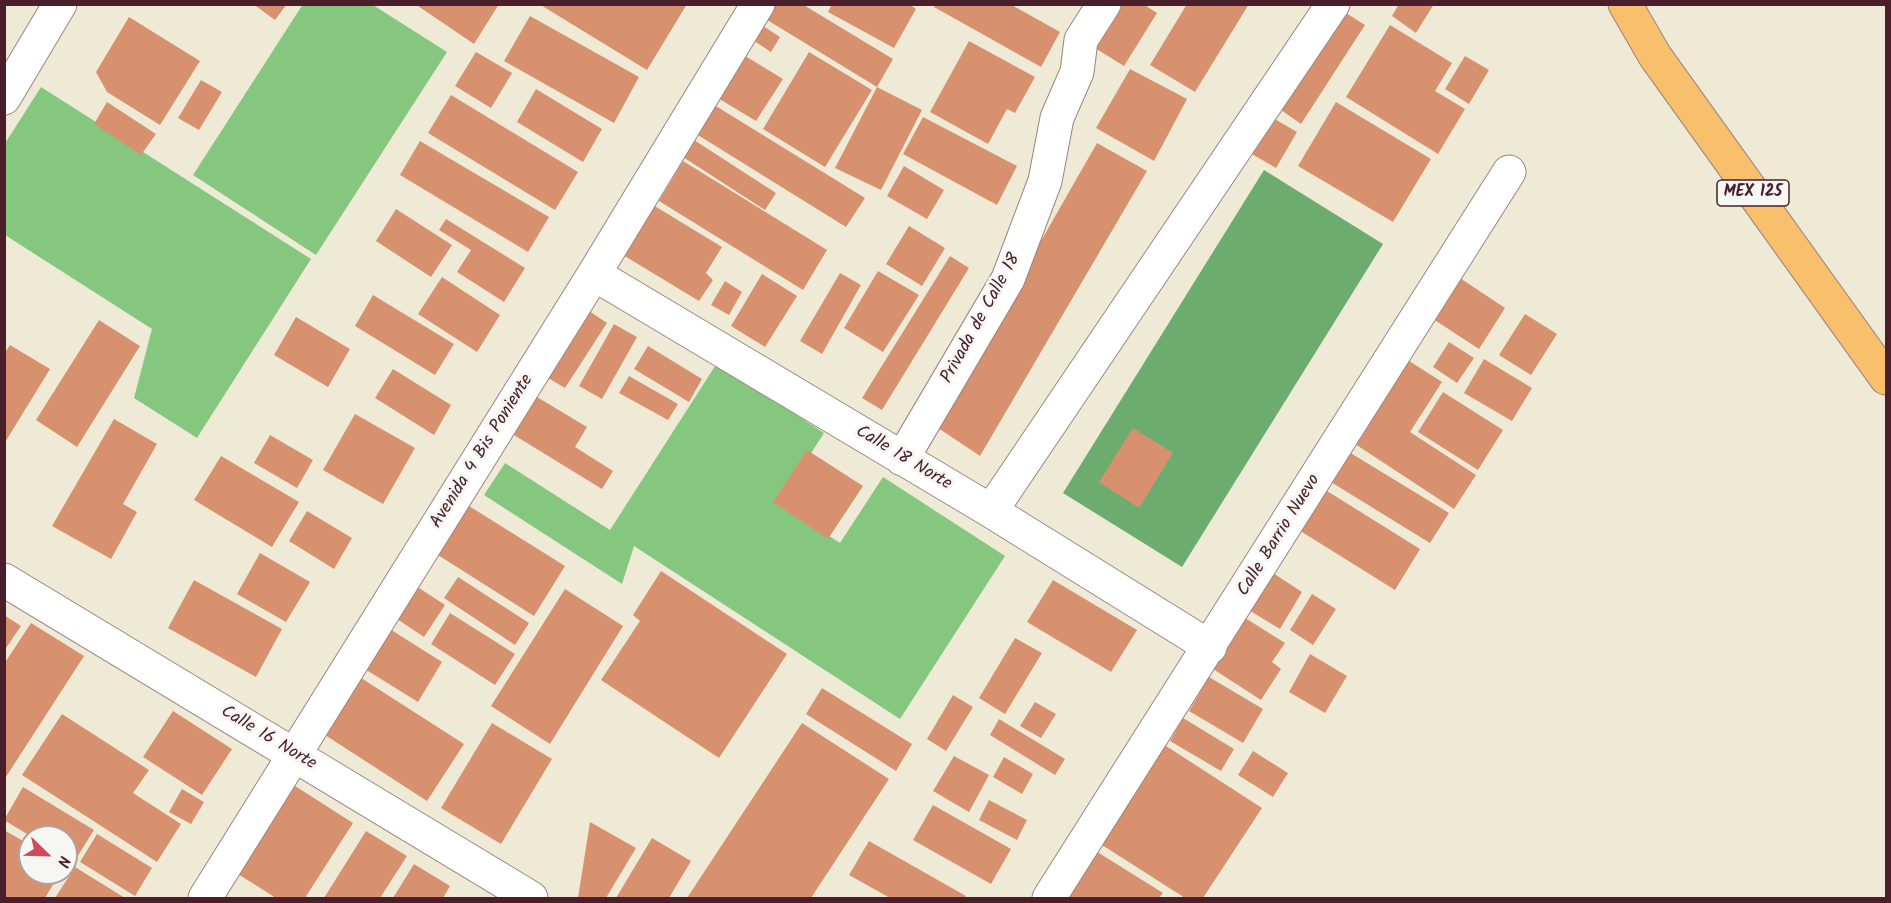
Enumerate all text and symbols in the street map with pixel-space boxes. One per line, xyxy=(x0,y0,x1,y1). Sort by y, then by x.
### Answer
road number: MEX 125 xyxy=(1717,180,1789,206)
street label: Privada de Calle 18 xyxy=(937,250,1027,388)
street label: Avenida 4 Bis Poniente xyxy=(427,371,539,533)
street label: Calle 18 Norte xyxy=(851,422,955,496)
street label: Calle Barrio Nuevo xyxy=(1234,471,1326,601)
street label: Calle 16 Norte xyxy=(216,702,320,776)
north arrow xyxy=(18,825,78,885)
text: N xyxy=(50,852,77,871)

